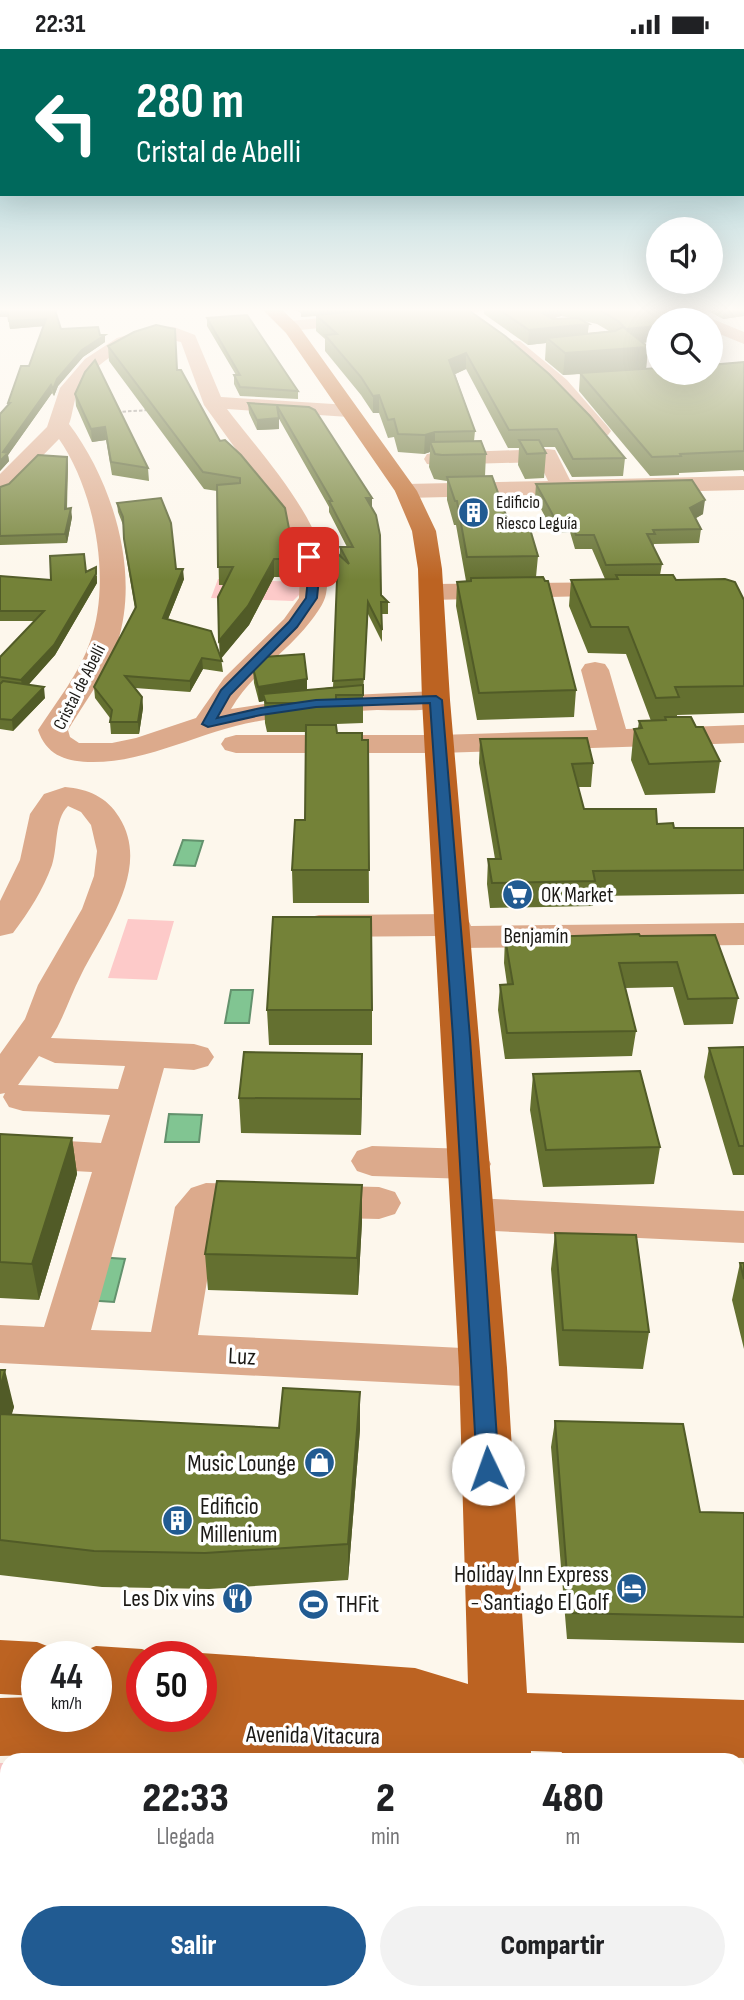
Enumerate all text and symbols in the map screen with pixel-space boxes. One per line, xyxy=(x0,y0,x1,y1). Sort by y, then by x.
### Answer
text: 22:31 xyxy=(35,9,85,40)
text: 280 m xyxy=(136,73,244,132)
icon: left xyxy=(21,77,112,168)
text: Cristal de Abelli xyxy=(136,133,301,172)
map controls xyxy=(646,217,723,385)
button: sound xyxy=(646,217,723,294)
button: search xyxy=(646,308,723,385)
place label: Edificio Riesco Leguía xyxy=(496,492,578,534)
building icon: Edificio Riesco Leguía xyxy=(456,495,490,529)
pin xyxy=(279,527,339,587)
icon: arrive xyxy=(290,538,328,576)
street label: Cristal de Abelli xyxy=(49,641,110,733)
supermarket icon: OK Market xyxy=(501,878,535,912)
place label: OK Market xyxy=(541,883,613,908)
street label: Benjamín xyxy=(504,924,569,949)
street label: Luz xyxy=(227,1341,257,1372)
position arrow xyxy=(451,1432,525,1506)
shop icon: Music Lounge xyxy=(302,1446,336,1480)
place label: Music Lounge xyxy=(187,1449,296,1478)
place label: Edificio Millenium xyxy=(200,1492,277,1549)
building icon: Edificio Millenium xyxy=(160,1503,194,1537)
place label: Holiday Inn Express - Santiago El Golf xyxy=(454,1560,610,1617)
hotel icon: Holiday Inn Express - Santiago El Golf xyxy=(615,1571,649,1605)
restaurant icon: Les Dix vins xyxy=(221,1581,255,1615)
place label: Les Dix vins xyxy=(123,1584,215,1613)
sports icon: THFit xyxy=(296,1587,330,1621)
place label: THFit xyxy=(336,1590,379,1619)
speed limit sign: 50 xyxy=(126,1641,217,1732)
text: 44 xyxy=(50,1656,83,1699)
text: km/h xyxy=(51,1693,82,1714)
street label: Avenida Vitacura xyxy=(245,1720,380,1751)
text: 22:33 xyxy=(142,1773,229,1824)
text: 2 xyxy=(376,1773,395,1824)
text: 480 xyxy=(542,1773,604,1824)
text: Llegada xyxy=(156,1823,215,1851)
text: min xyxy=(371,1823,400,1851)
text: m xyxy=(566,1823,580,1851)
button: Salir xyxy=(21,1906,366,1986)
button: Compartir xyxy=(380,1906,725,1986)

